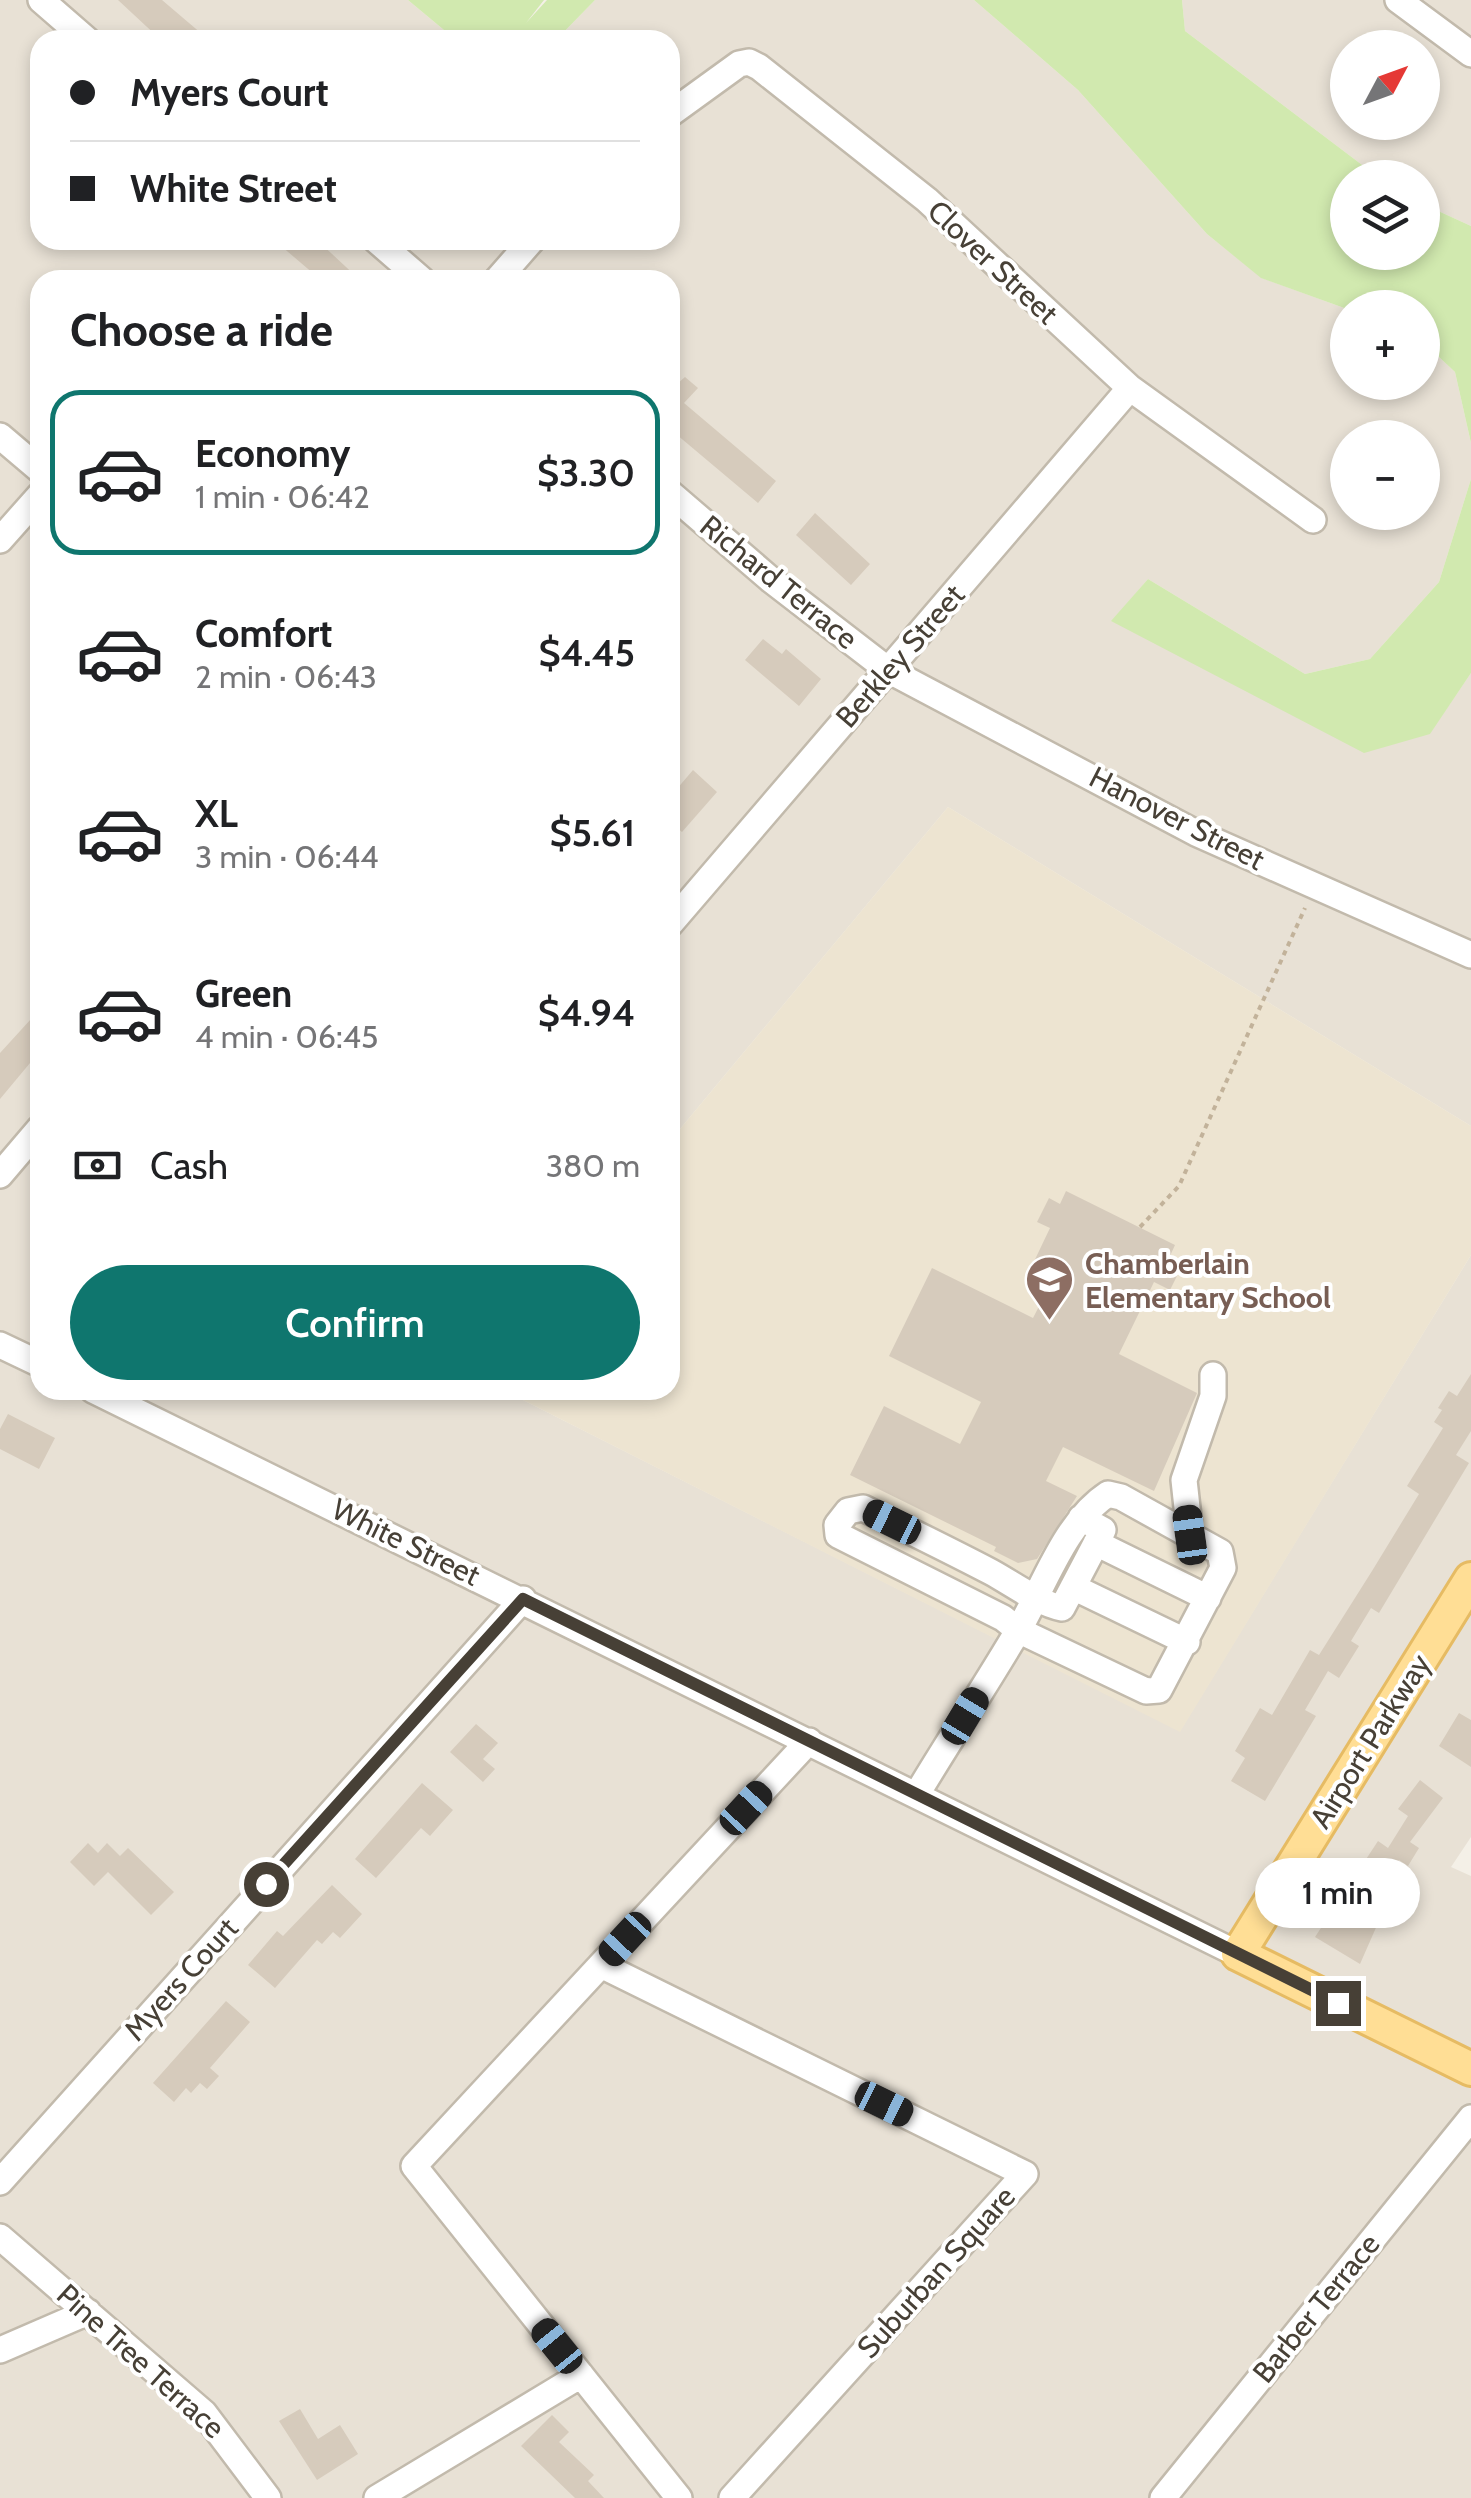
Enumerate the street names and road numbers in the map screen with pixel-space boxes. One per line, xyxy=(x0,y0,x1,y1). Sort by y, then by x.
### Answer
street label: Clover Street xyxy=(920,192,1066,332)
street label: Richard Terrace xyxy=(693,507,865,657)
street label: Berkley Street xyxy=(828,577,972,735)
street label: Hanover Street xyxy=(1083,758,1271,878)
street label: White Street xyxy=(326,1490,486,1594)
street label: Airport Parkway xyxy=(1302,1647,1438,1835)
street label: Myers Court xyxy=(116,1910,246,2048)
street label: Suburban Square xyxy=(849,2179,1023,2365)
street label: Barber Terrace xyxy=(1245,2226,1387,2390)
street label: Pine Tree Terrace xyxy=(49,2276,233,2446)

